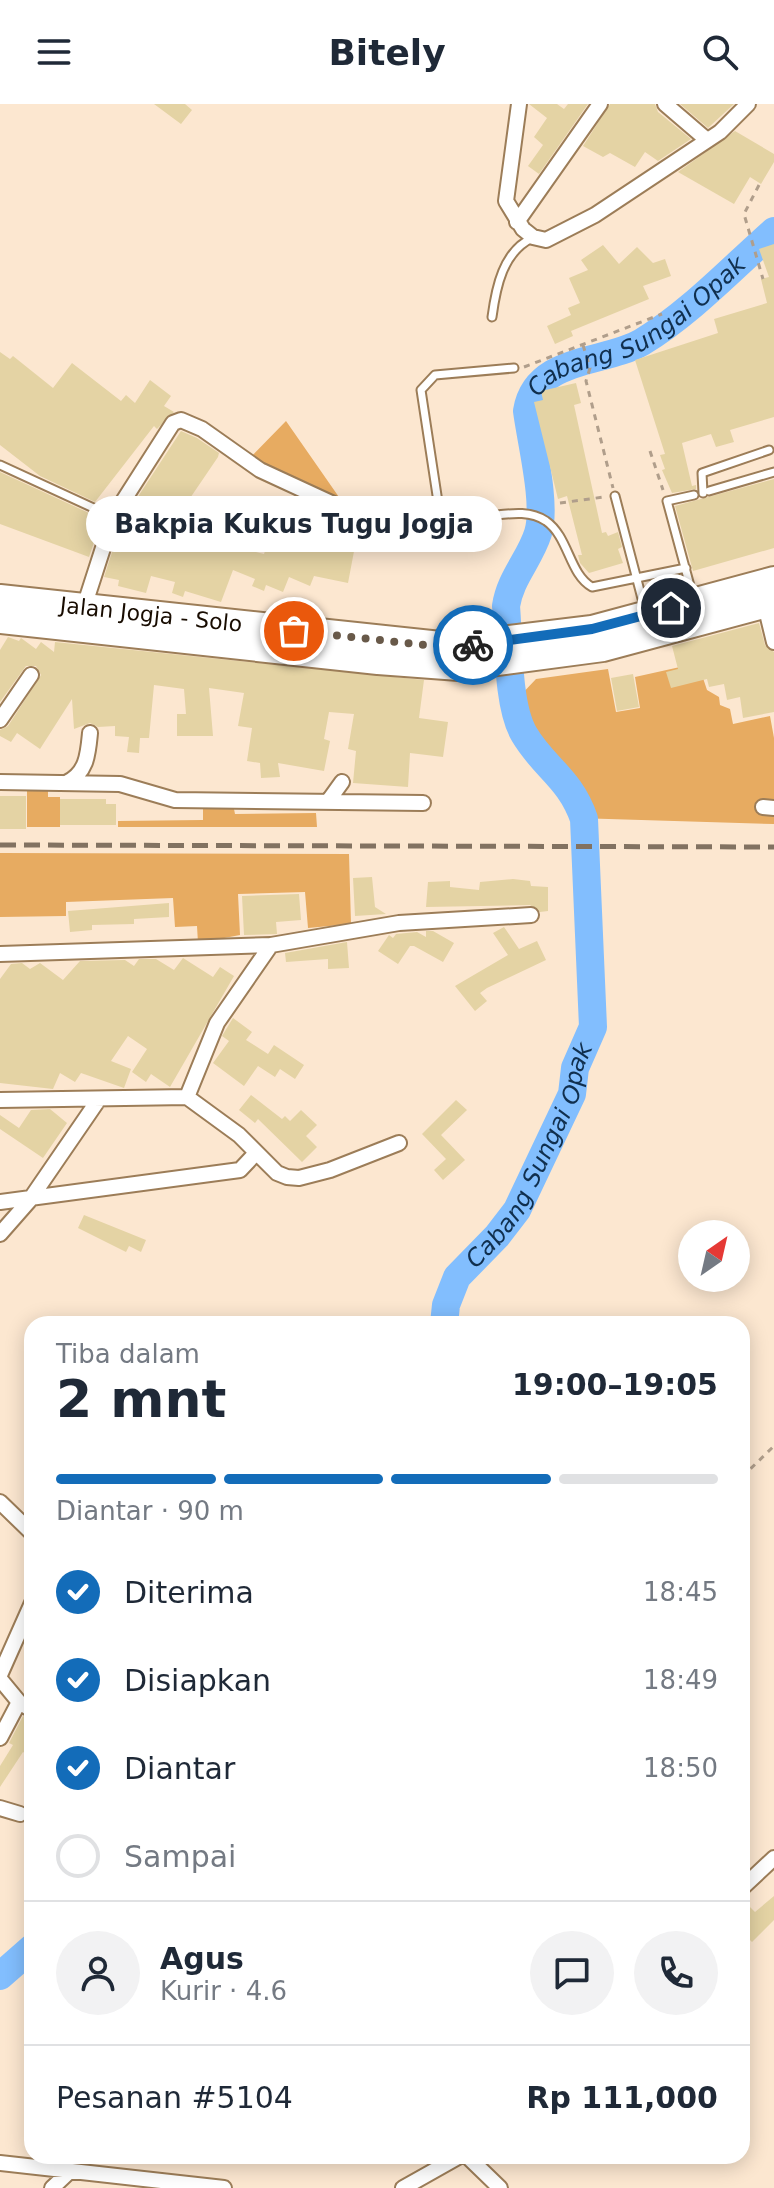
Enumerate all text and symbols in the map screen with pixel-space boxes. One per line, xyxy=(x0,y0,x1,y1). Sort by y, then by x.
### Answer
icon: menu xyxy=(32,30,76,74)
icon: search xyxy=(698,30,742,74)
text: Bitely xyxy=(328,32,446,73)
water label: Cabang Sungai Opak xyxy=(521,249,752,402)
callout: Bakpia Kukus Tugu Jogja xyxy=(86,495,502,551)
text: Bakpia Kukus Tugu Jogja xyxy=(114,509,474,539)
pin xyxy=(637,574,705,642)
icon: home xyxy=(649,586,693,630)
street label: Jalan Jogja - Solo xyxy=(57,592,243,637)
pin xyxy=(260,597,328,665)
courier xyxy=(433,605,513,685)
icon: bag xyxy=(272,609,316,653)
icon: bike xyxy=(451,623,495,667)
water label: Cabang Sungai Opak xyxy=(460,1037,599,1273)
north arrow xyxy=(678,1220,750,1292)
map controls xyxy=(678,1220,750,1292)
text: Tiba dalam xyxy=(56,1339,200,1369)
text: 19:00–19:05 xyxy=(512,1367,718,1402)
text: 2 mnt xyxy=(56,1369,226,1429)
text: Diantar · 90 m xyxy=(56,1496,244,1526)
icon: check xyxy=(56,1570,100,1614)
text: Diterima xyxy=(124,1575,254,1610)
text: 18:45 xyxy=(643,1577,718,1607)
icon: check xyxy=(56,1658,100,1702)
text: Disiapkan xyxy=(124,1663,271,1698)
text: 18:49 xyxy=(643,1665,718,1695)
icon: check xyxy=(56,1746,100,1790)
text: Diantar xyxy=(124,1751,235,1786)
text: 18:50 xyxy=(643,1753,718,1783)
text: Sampai xyxy=(124,1839,236,1874)
button: person xyxy=(56,1931,140,2015)
button: chat xyxy=(530,1931,614,2015)
button: phone xyxy=(634,1931,718,2015)
text: Agus xyxy=(160,1941,244,1976)
text: Kurir · 4.6 xyxy=(160,1976,287,2006)
text: Pesanan #5104 xyxy=(56,2080,293,2115)
text: Rp 111,000 xyxy=(526,2080,718,2115)

